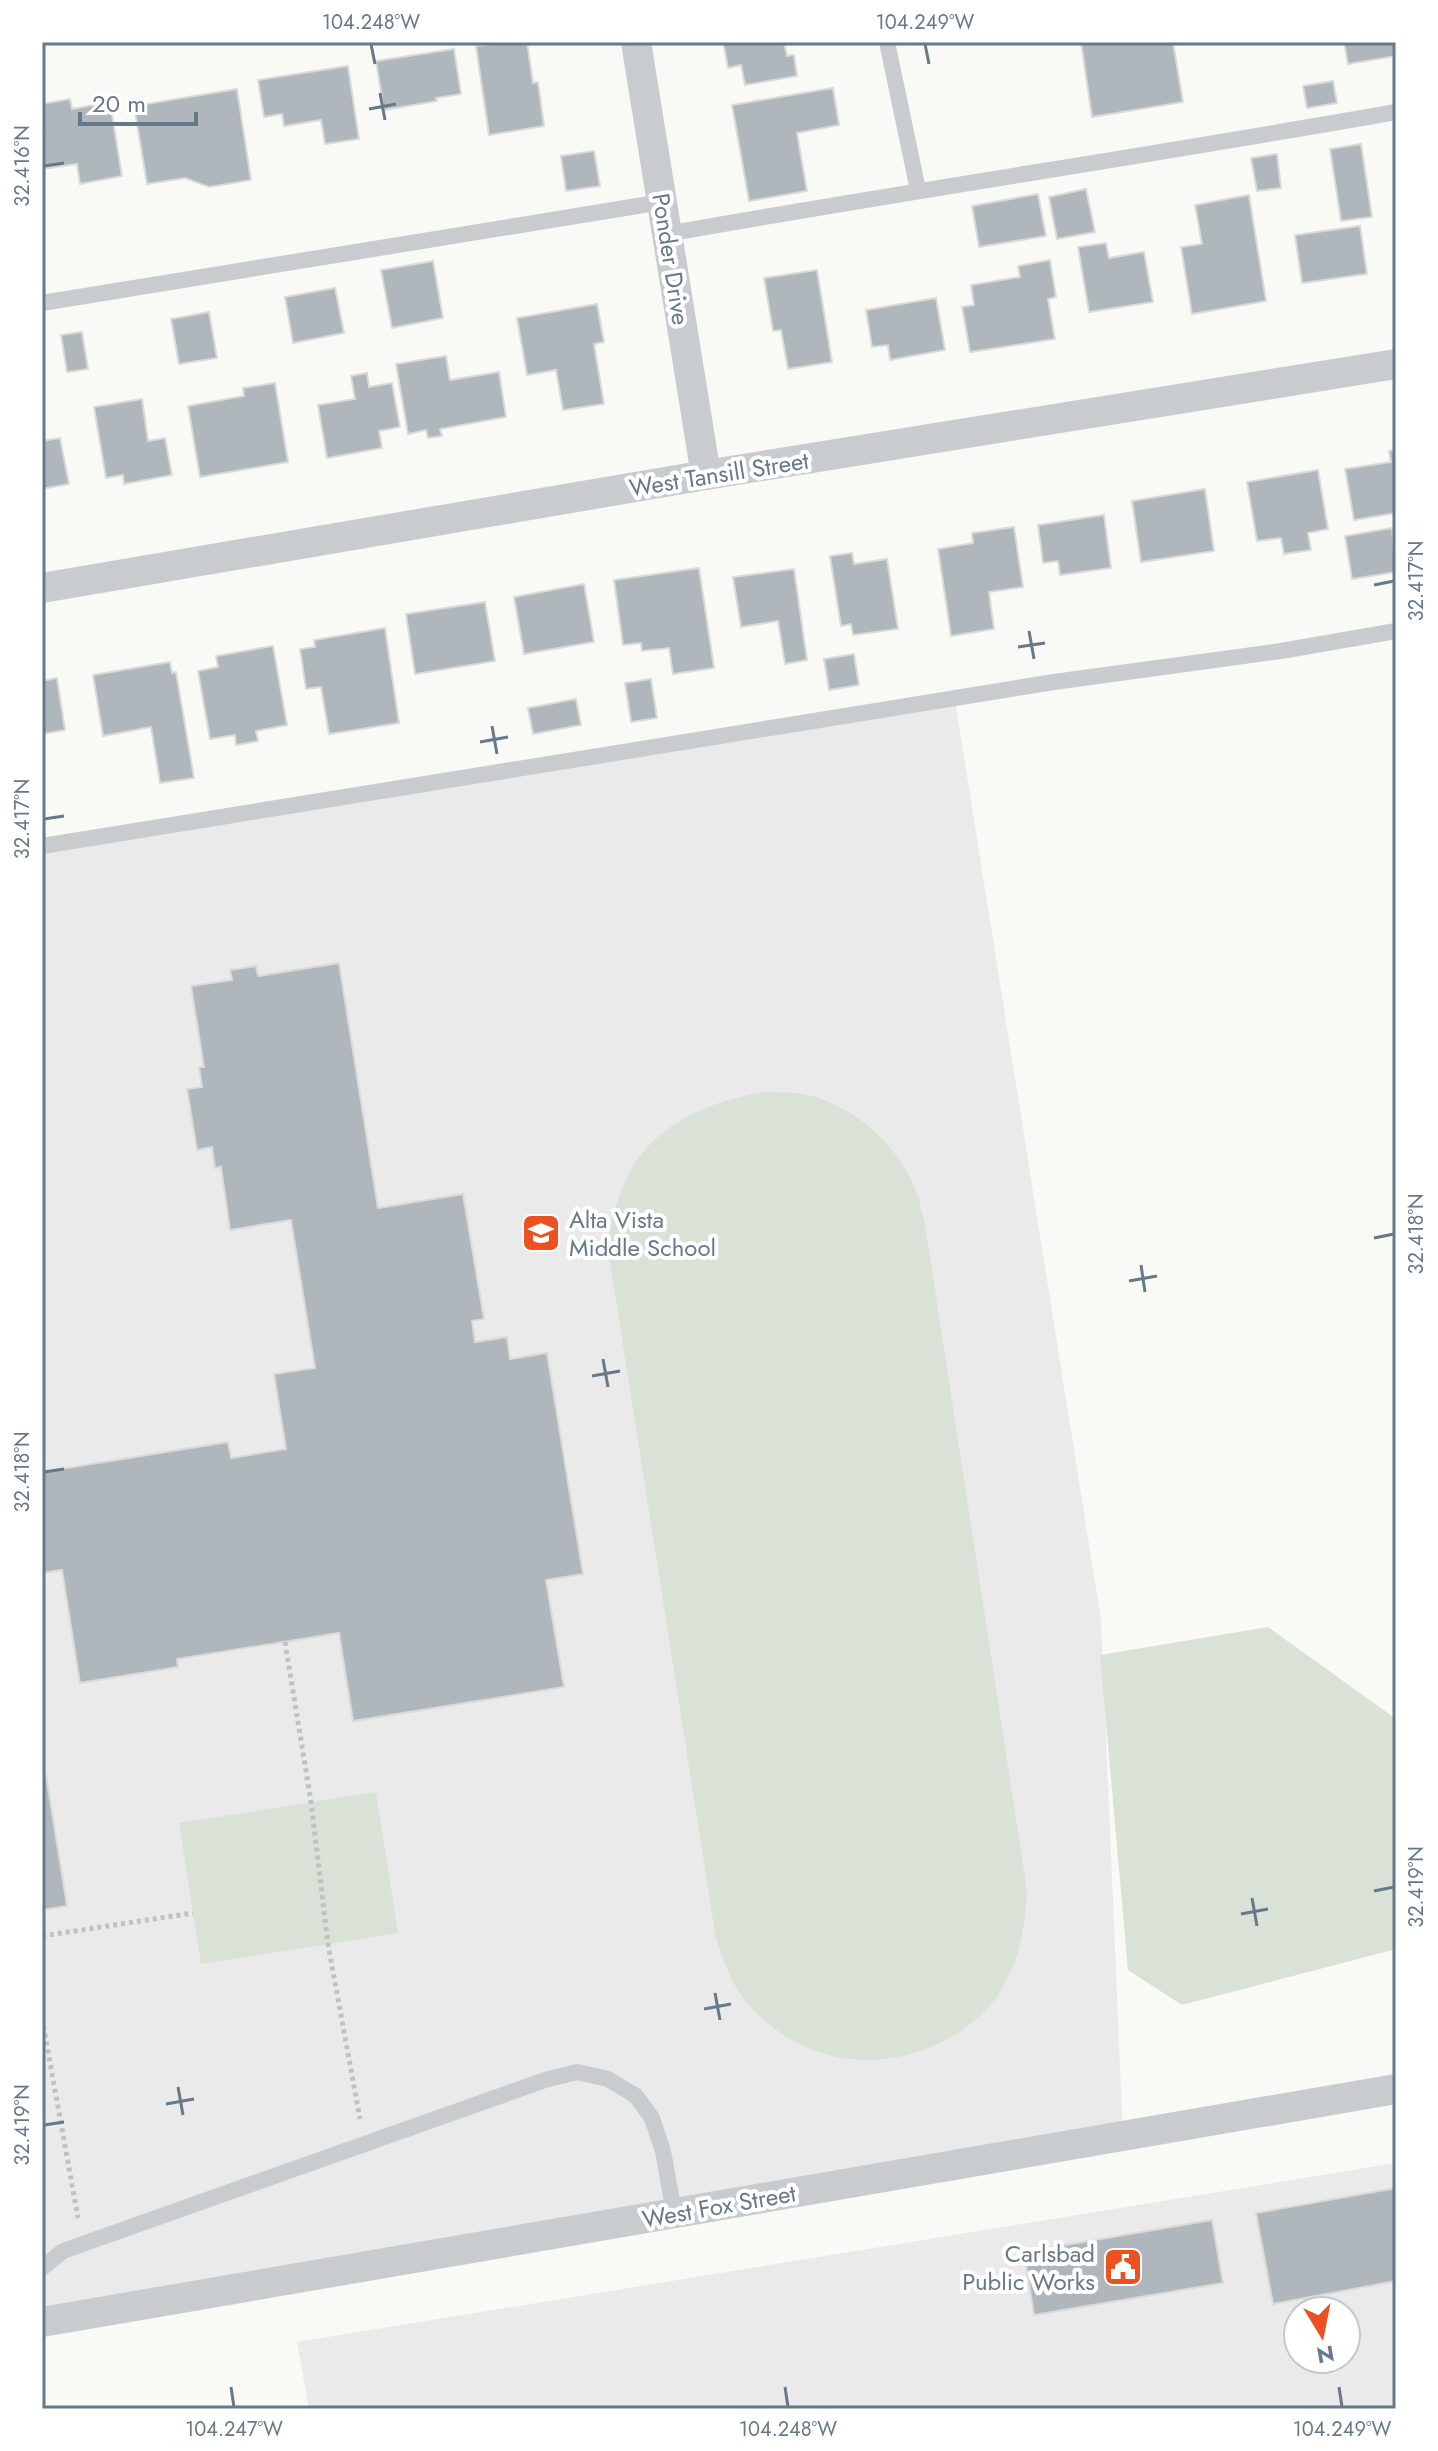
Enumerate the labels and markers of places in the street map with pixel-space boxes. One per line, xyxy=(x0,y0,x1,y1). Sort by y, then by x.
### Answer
place label: Alta Vista Middle School xyxy=(569,1202,716,1265)
school or university icon: Alta Vista Middle School xyxy=(520,1212,562,1254)
place label: Carlsbad Public Works xyxy=(962,2236,1095,2299)
public building icon: Carlsbad Public Works xyxy=(1102,2246,1144,2288)

